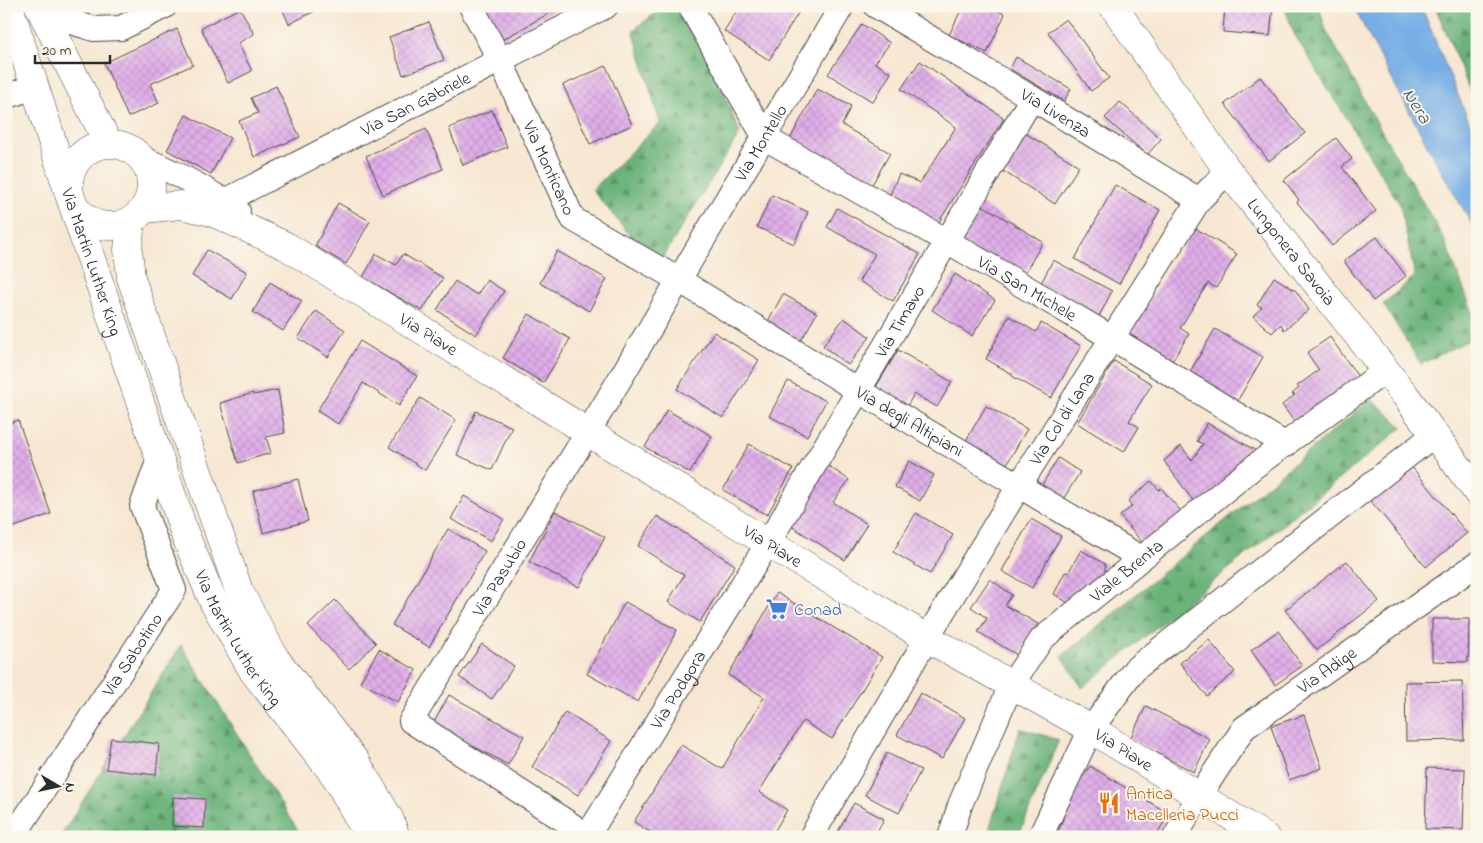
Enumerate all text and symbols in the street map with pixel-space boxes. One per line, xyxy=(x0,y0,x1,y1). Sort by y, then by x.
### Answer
scale bar xyxy=(35,32,110,64)
text: 20 m xyxy=(42,40,72,62)
street label: Via San Gabriele xyxy=(356,66,477,145)
street label: Via Livenza xyxy=(1014,82,1095,146)
water label: Nera xyxy=(1394,83,1438,130)
street label: Via Montello xyxy=(729,100,795,188)
street label: Via Monticano xyxy=(514,116,581,220)
street label: Via Martin Luther King xyxy=(53,184,128,340)
street label: Lungonera Savoia xyxy=(1240,194,1341,312)
street label: Via San Michele xyxy=(971,250,1082,330)
street label: Via Timavo xyxy=(869,281,933,364)
street label: Via Piave xyxy=(392,307,463,364)
street label: Via Col di Lana xyxy=(1024,368,1103,472)
street label: Via degli Altipiani xyxy=(849,380,968,465)
street label: Via Piave xyxy=(736,519,807,576)
street label: Via Pasubio xyxy=(466,534,535,623)
street label: Viale Brenta xyxy=(1084,534,1170,611)
street label: Via Martin Luther King xyxy=(186,566,287,713)
supermarket icon: Conad xyxy=(764,596,790,622)
place label: Conad xyxy=(794,598,842,624)
street label: Via Sabotino xyxy=(96,609,170,703)
street label: Via Adige xyxy=(1292,641,1364,702)
street label: Via Podgora xyxy=(645,646,714,736)
street label: Via Piave xyxy=(1088,722,1158,780)
north arrow xyxy=(32,760,82,810)
text: N xyxy=(58,781,80,794)
place label: Antica Macelleria Pucci xyxy=(1126,782,1239,829)
restaurant icon: Antica Macelleria Pucci xyxy=(1096,790,1122,816)

